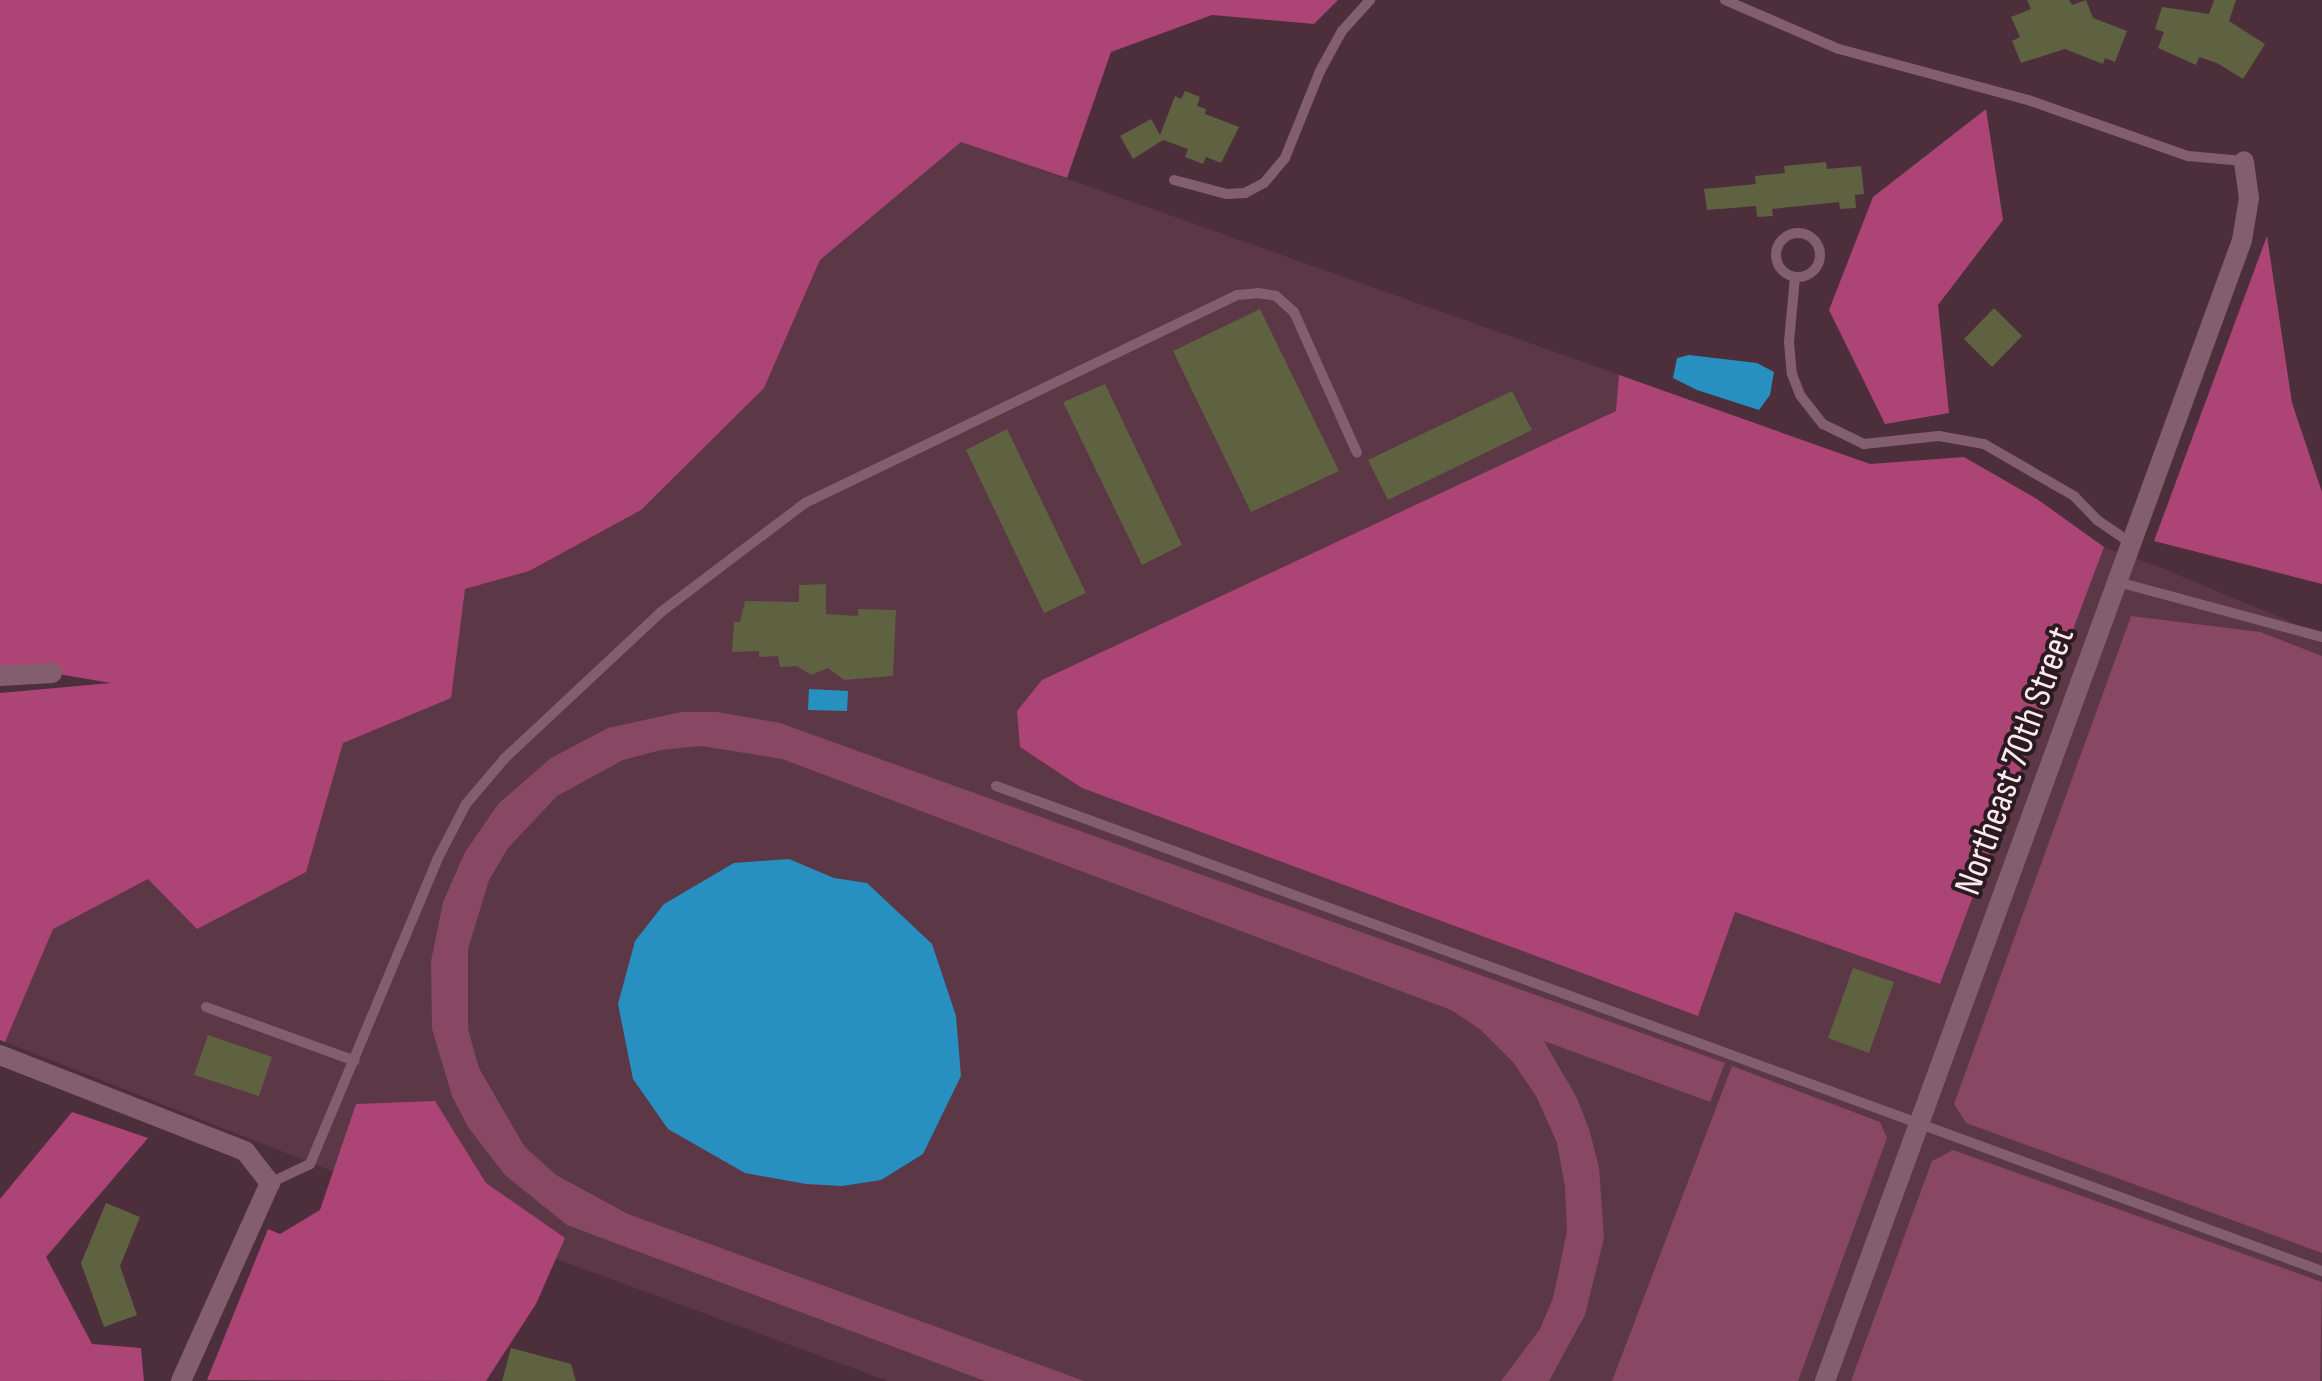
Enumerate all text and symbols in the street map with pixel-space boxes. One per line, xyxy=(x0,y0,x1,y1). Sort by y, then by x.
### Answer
street label: Northeast 70th Street xyxy=(1945,621,2085,901)

